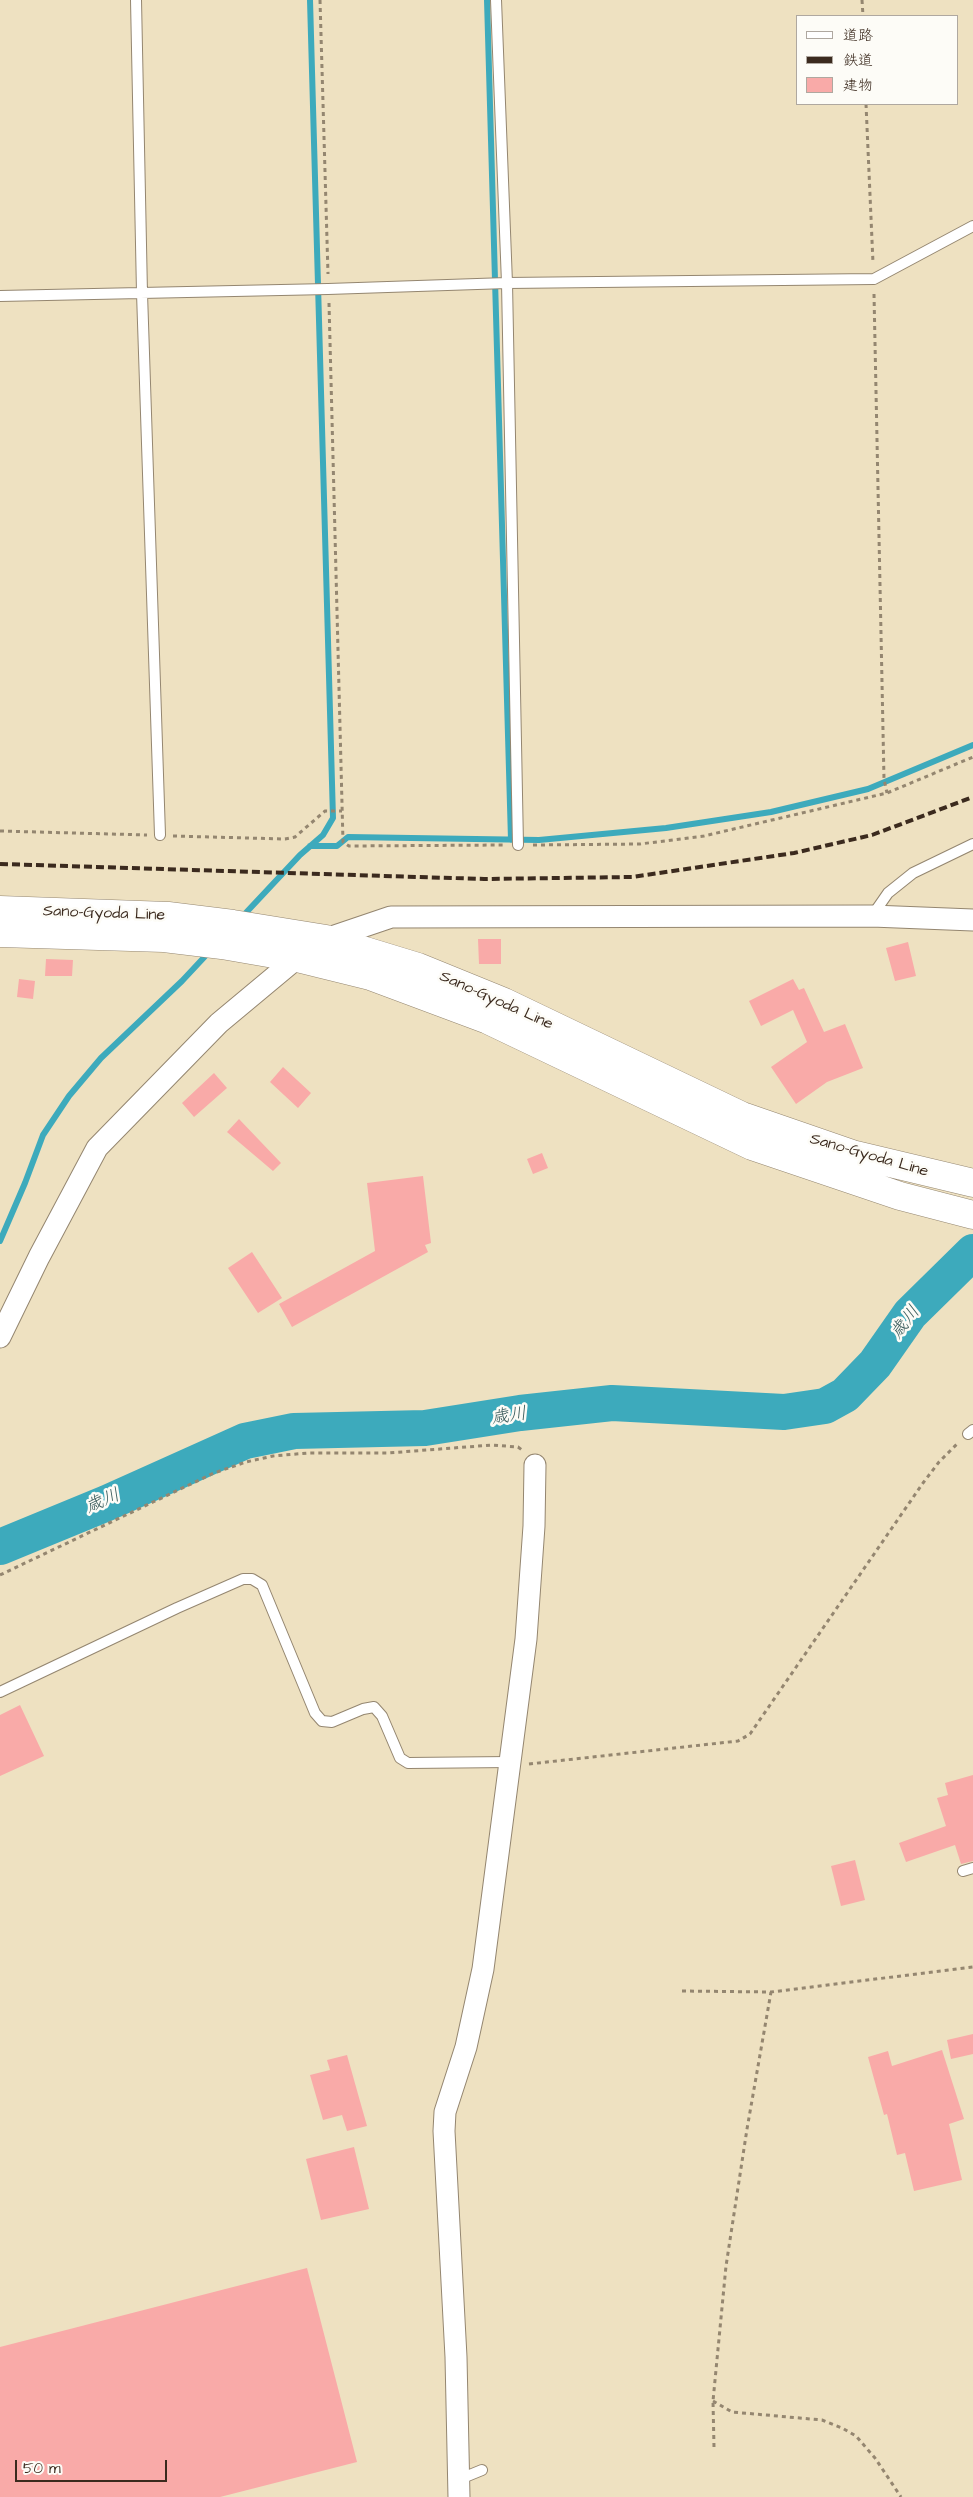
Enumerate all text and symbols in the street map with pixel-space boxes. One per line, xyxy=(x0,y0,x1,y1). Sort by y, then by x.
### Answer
legend xyxy=(796,15,958,105)
text: 道路 xyxy=(843,25,873,46)
text: 鉄道 xyxy=(843,50,873,71)
text: 建物 xyxy=(843,75,873,96)
street label: Sano-Gyoda Line xyxy=(43,902,165,926)
street label: Sano-Gyoda Line xyxy=(436,967,556,1035)
street label: Sano-Gyoda Line xyxy=(808,1130,930,1182)
water label: 歳川 xyxy=(886,1302,926,1344)
water label: 歳川 xyxy=(490,1404,528,1430)
water label: 歳川 xyxy=(82,1485,124,1519)
scale bar xyxy=(18,2450,170,2482)
text: 50 m xyxy=(23,2458,61,2479)

